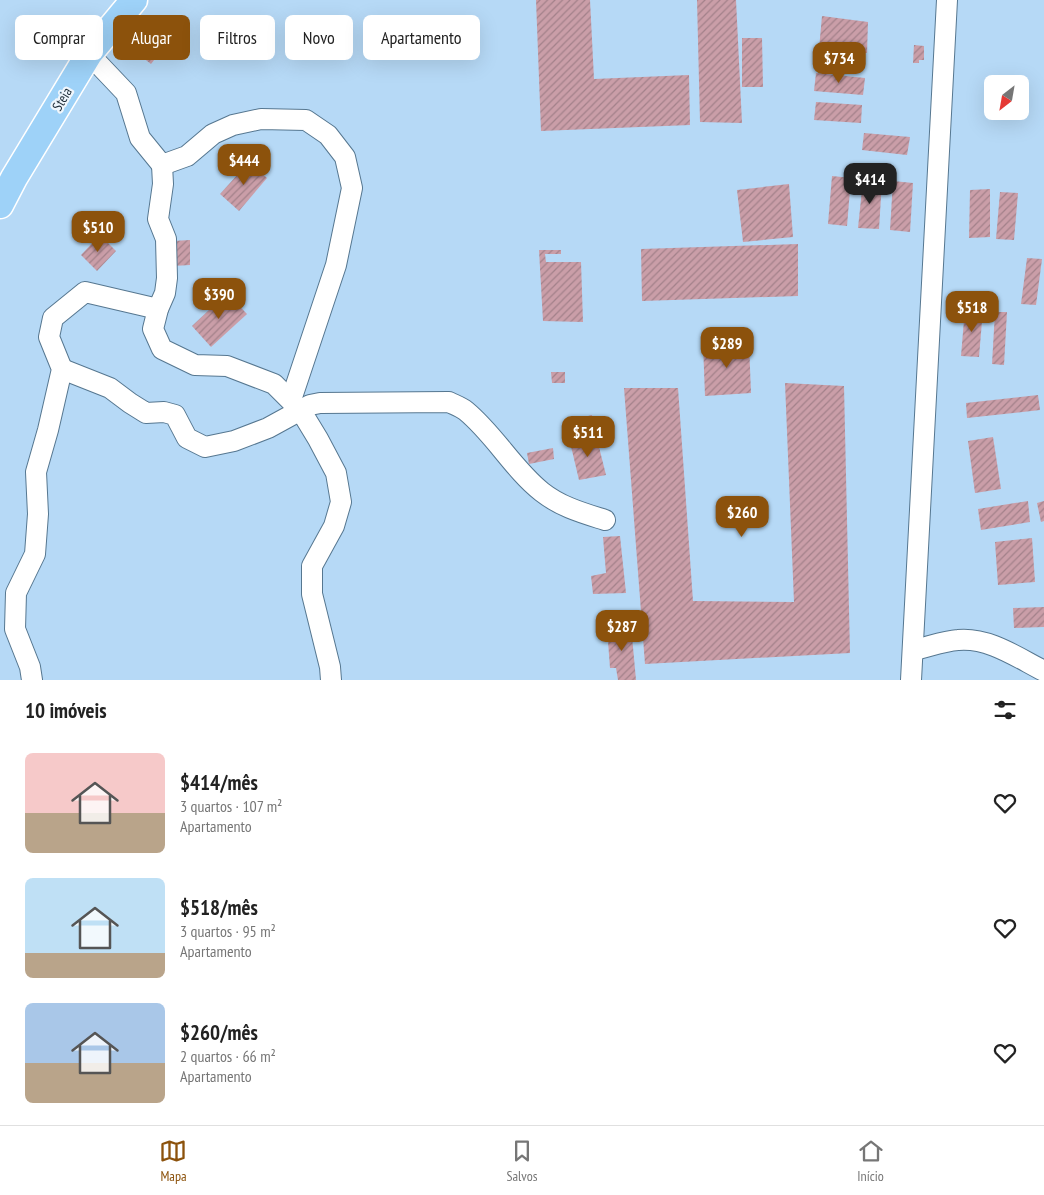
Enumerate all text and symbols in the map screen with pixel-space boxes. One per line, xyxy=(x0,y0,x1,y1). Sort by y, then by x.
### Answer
chip: Comprar xyxy=(15,15,103,60)
chip: Alugar xyxy=(113,15,190,60)
chip: Filtros xyxy=(200,15,275,60)
chip: Novo xyxy=(285,15,353,60)
chip: Apartamento xyxy=(363,15,480,60)
pin: $734 xyxy=(809,42,869,84)
text: $734 xyxy=(824,48,854,68)
north arrow xyxy=(984,75,1029,120)
map controls xyxy=(984,75,1029,120)
street label: Steia xyxy=(48,84,76,114)
pin: $444 xyxy=(214,144,274,186)
text: $444 xyxy=(229,150,259,170)
pin: $414 xyxy=(840,162,900,205)
text: $414 xyxy=(855,169,885,189)
pin: $510 xyxy=(68,210,128,253)
text: $510 xyxy=(83,217,113,237)
pin: $390 xyxy=(189,278,249,320)
text: $390 xyxy=(204,284,234,304)
pin: $518 xyxy=(942,290,1002,333)
text: $518 xyxy=(957,297,987,317)
pin: $289 xyxy=(697,326,757,369)
text: $289 xyxy=(712,333,742,353)
pin: $511 xyxy=(558,416,618,458)
text: $511 xyxy=(573,422,603,442)
pin: $260 xyxy=(712,496,772,538)
text: $260 xyxy=(727,502,757,522)
pin: $287 xyxy=(592,610,652,652)
text: $287 xyxy=(607,616,637,636)
icon: filters xyxy=(991,696,1019,724)
text: 10 imóveis xyxy=(25,697,106,724)
text: $414/mês xyxy=(180,769,258,796)
icon: home xyxy=(65,773,125,833)
icon: heart xyxy=(991,789,1019,817)
text: 3 quartos · 107 m² xyxy=(180,796,282,816)
text: Apartamento xyxy=(180,816,252,836)
text: $518/mês xyxy=(180,894,258,921)
icon: home xyxy=(65,898,125,958)
icon: heart xyxy=(991,914,1019,942)
text: 3 quartos · 95 m² xyxy=(180,921,276,941)
text: Apartamento xyxy=(180,941,252,961)
text: $260/mês xyxy=(180,1019,258,1046)
icon: home xyxy=(65,1023,125,1083)
icon: heart xyxy=(991,1039,1019,1067)
text: 2 quartos · 66 m² xyxy=(180,1046,276,1066)
text: Apartamento xyxy=(180,1066,252,1086)
tab: Mapa xyxy=(159,1137,187,1185)
tab: Salvos xyxy=(506,1137,538,1185)
tab: Início xyxy=(857,1137,885,1185)

